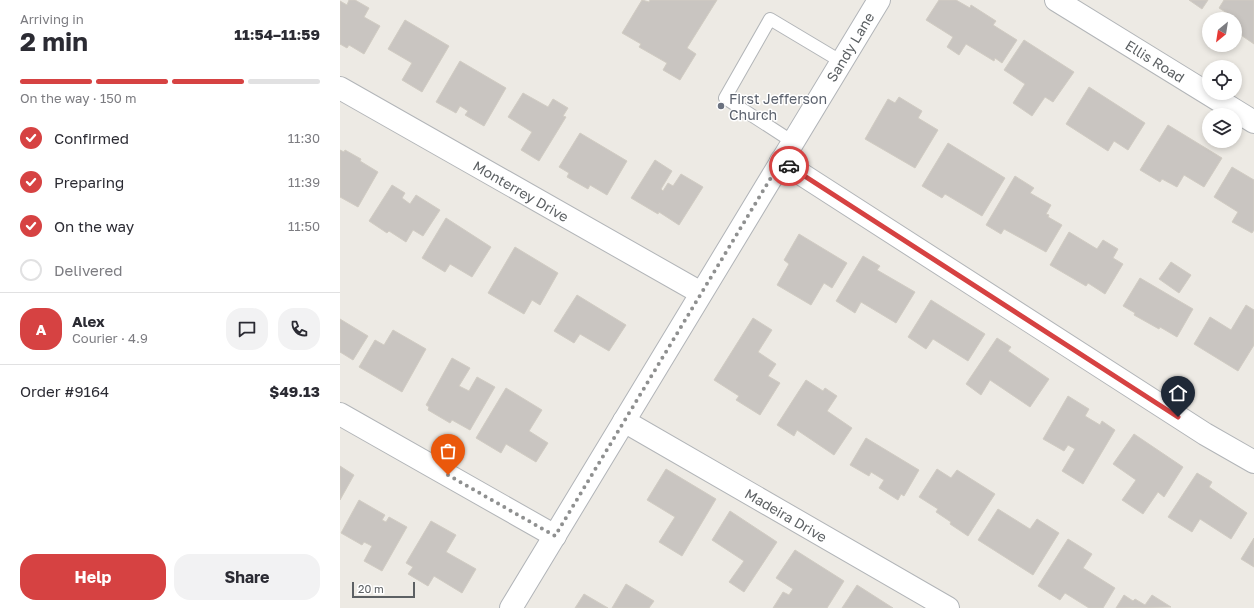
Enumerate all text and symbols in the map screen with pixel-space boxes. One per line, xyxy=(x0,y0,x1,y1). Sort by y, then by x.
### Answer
street label: Sandy Lane xyxy=(823,9,877,85)
text: Arriving in xyxy=(20,11,84,27)
north arrow xyxy=(1202,12,1242,52)
map controls xyxy=(1202,12,1242,148)
text: 11:54–11:59 xyxy=(234,25,320,43)
text: 2 min xyxy=(20,26,88,57)
street label: Ellis Road xyxy=(1122,36,1188,86)
button: locate xyxy=(1202,60,1242,100)
text: On the way · 150 m xyxy=(20,90,137,106)
place label: First Jefferson Church xyxy=(729,90,827,123)
marker: First Jefferson Church xyxy=(716,101,726,111)
button: layers xyxy=(1202,108,1242,148)
icon: check xyxy=(20,127,42,149)
text: Confirmed xyxy=(54,129,129,147)
text: 11:30 xyxy=(288,130,320,146)
courier xyxy=(769,146,809,186)
icon: car xyxy=(778,155,800,177)
street label: Monterrey Drive xyxy=(470,157,572,225)
icon: check xyxy=(20,171,42,193)
text: Preparing xyxy=(54,173,124,191)
text: 11:39 xyxy=(288,174,320,190)
icon: check xyxy=(20,215,42,237)
text: On the way xyxy=(54,217,134,235)
text: 11:50 xyxy=(288,218,320,234)
text: Delivered xyxy=(54,261,122,279)
button: chat xyxy=(226,308,268,350)
button: phone xyxy=(278,308,320,350)
text: Alex xyxy=(72,312,105,330)
text: A xyxy=(36,320,46,338)
text: Courier · 4.9 xyxy=(72,330,148,346)
pin xyxy=(1161,376,1195,417)
text: Order #9164 xyxy=(20,382,109,400)
text: $49.13 xyxy=(269,382,320,400)
icon: home xyxy=(1167,382,1189,404)
pin xyxy=(431,434,465,475)
icon: bag xyxy=(437,440,459,462)
street label: Madeira Drive xyxy=(742,485,830,545)
button: Help xyxy=(20,554,166,600)
button: Share xyxy=(174,554,320,600)
scale bar xyxy=(352,580,415,599)
text: 20 m xyxy=(358,582,384,595)

